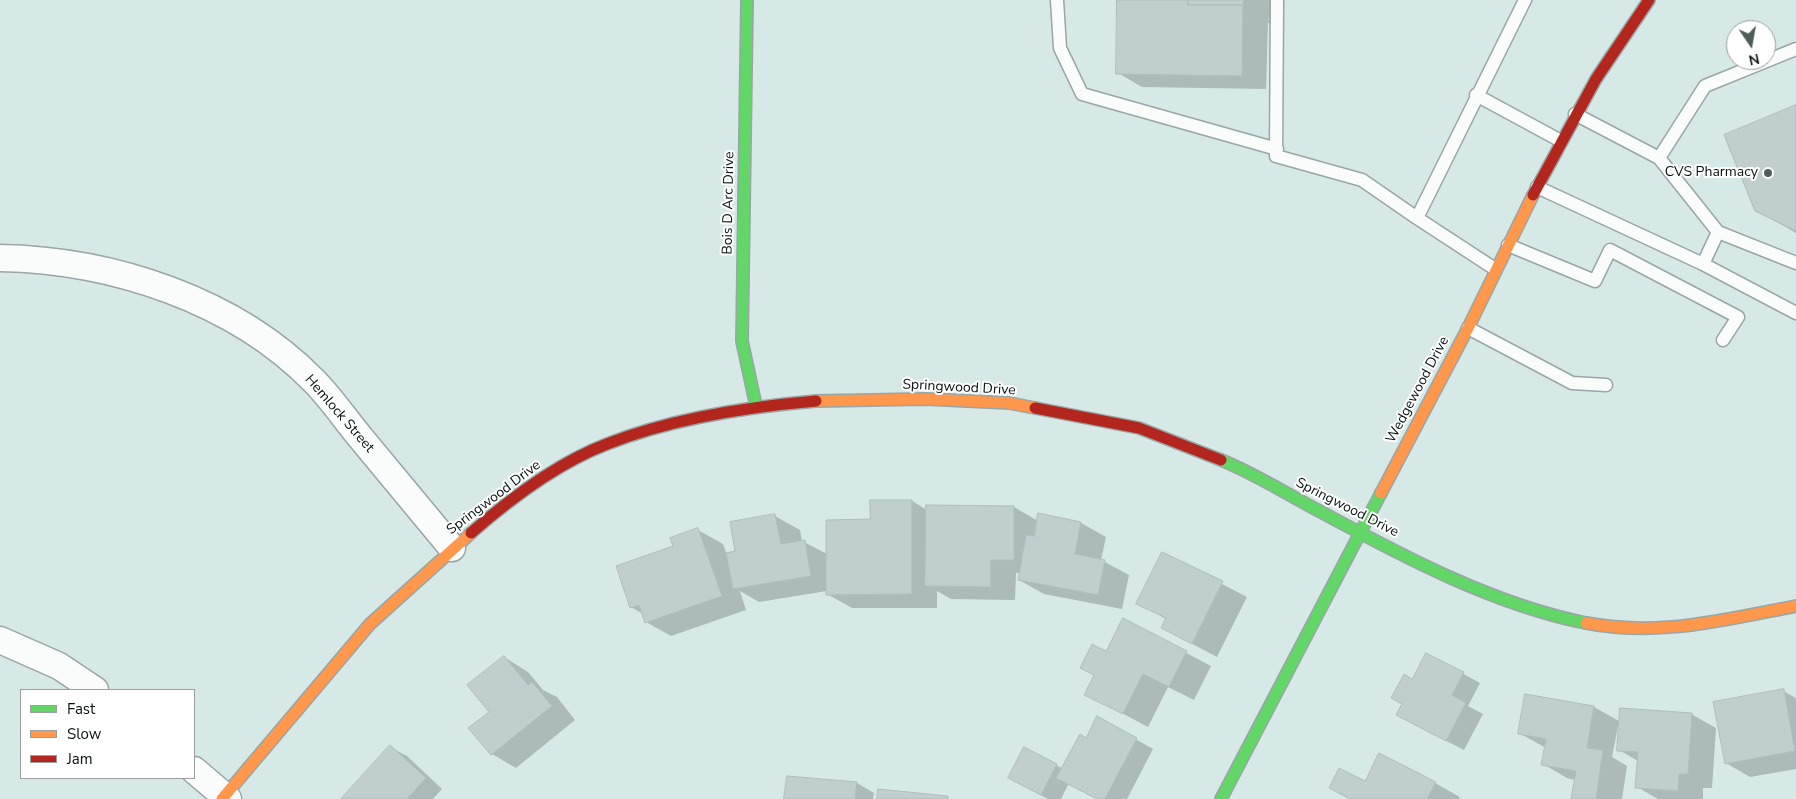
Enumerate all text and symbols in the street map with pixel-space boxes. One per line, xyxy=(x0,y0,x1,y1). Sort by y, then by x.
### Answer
north arrow xyxy=(1726,20,1776,70)
text: N xyxy=(1747,49,1761,70)
street label: Bois D Arc Drive xyxy=(720,151,738,255)
place label: CVS Pharmacy xyxy=(1665,165,1758,181)
marker: CVS Pharmacy xyxy=(1762,167,1774,179)
street label: Wedgewood Drive xyxy=(1383,334,1453,446)
street label: Hemlock Street xyxy=(301,372,377,456)
street label: Springwood Drive xyxy=(902,377,1016,399)
street label: Springwood Drive xyxy=(444,457,544,539)
street label: Springwood Drive xyxy=(1293,475,1401,541)
legend xyxy=(20,689,195,779)
text: Fast xyxy=(67,699,95,719)
text: Slow xyxy=(67,724,101,744)
text: Jam xyxy=(67,749,93,769)

